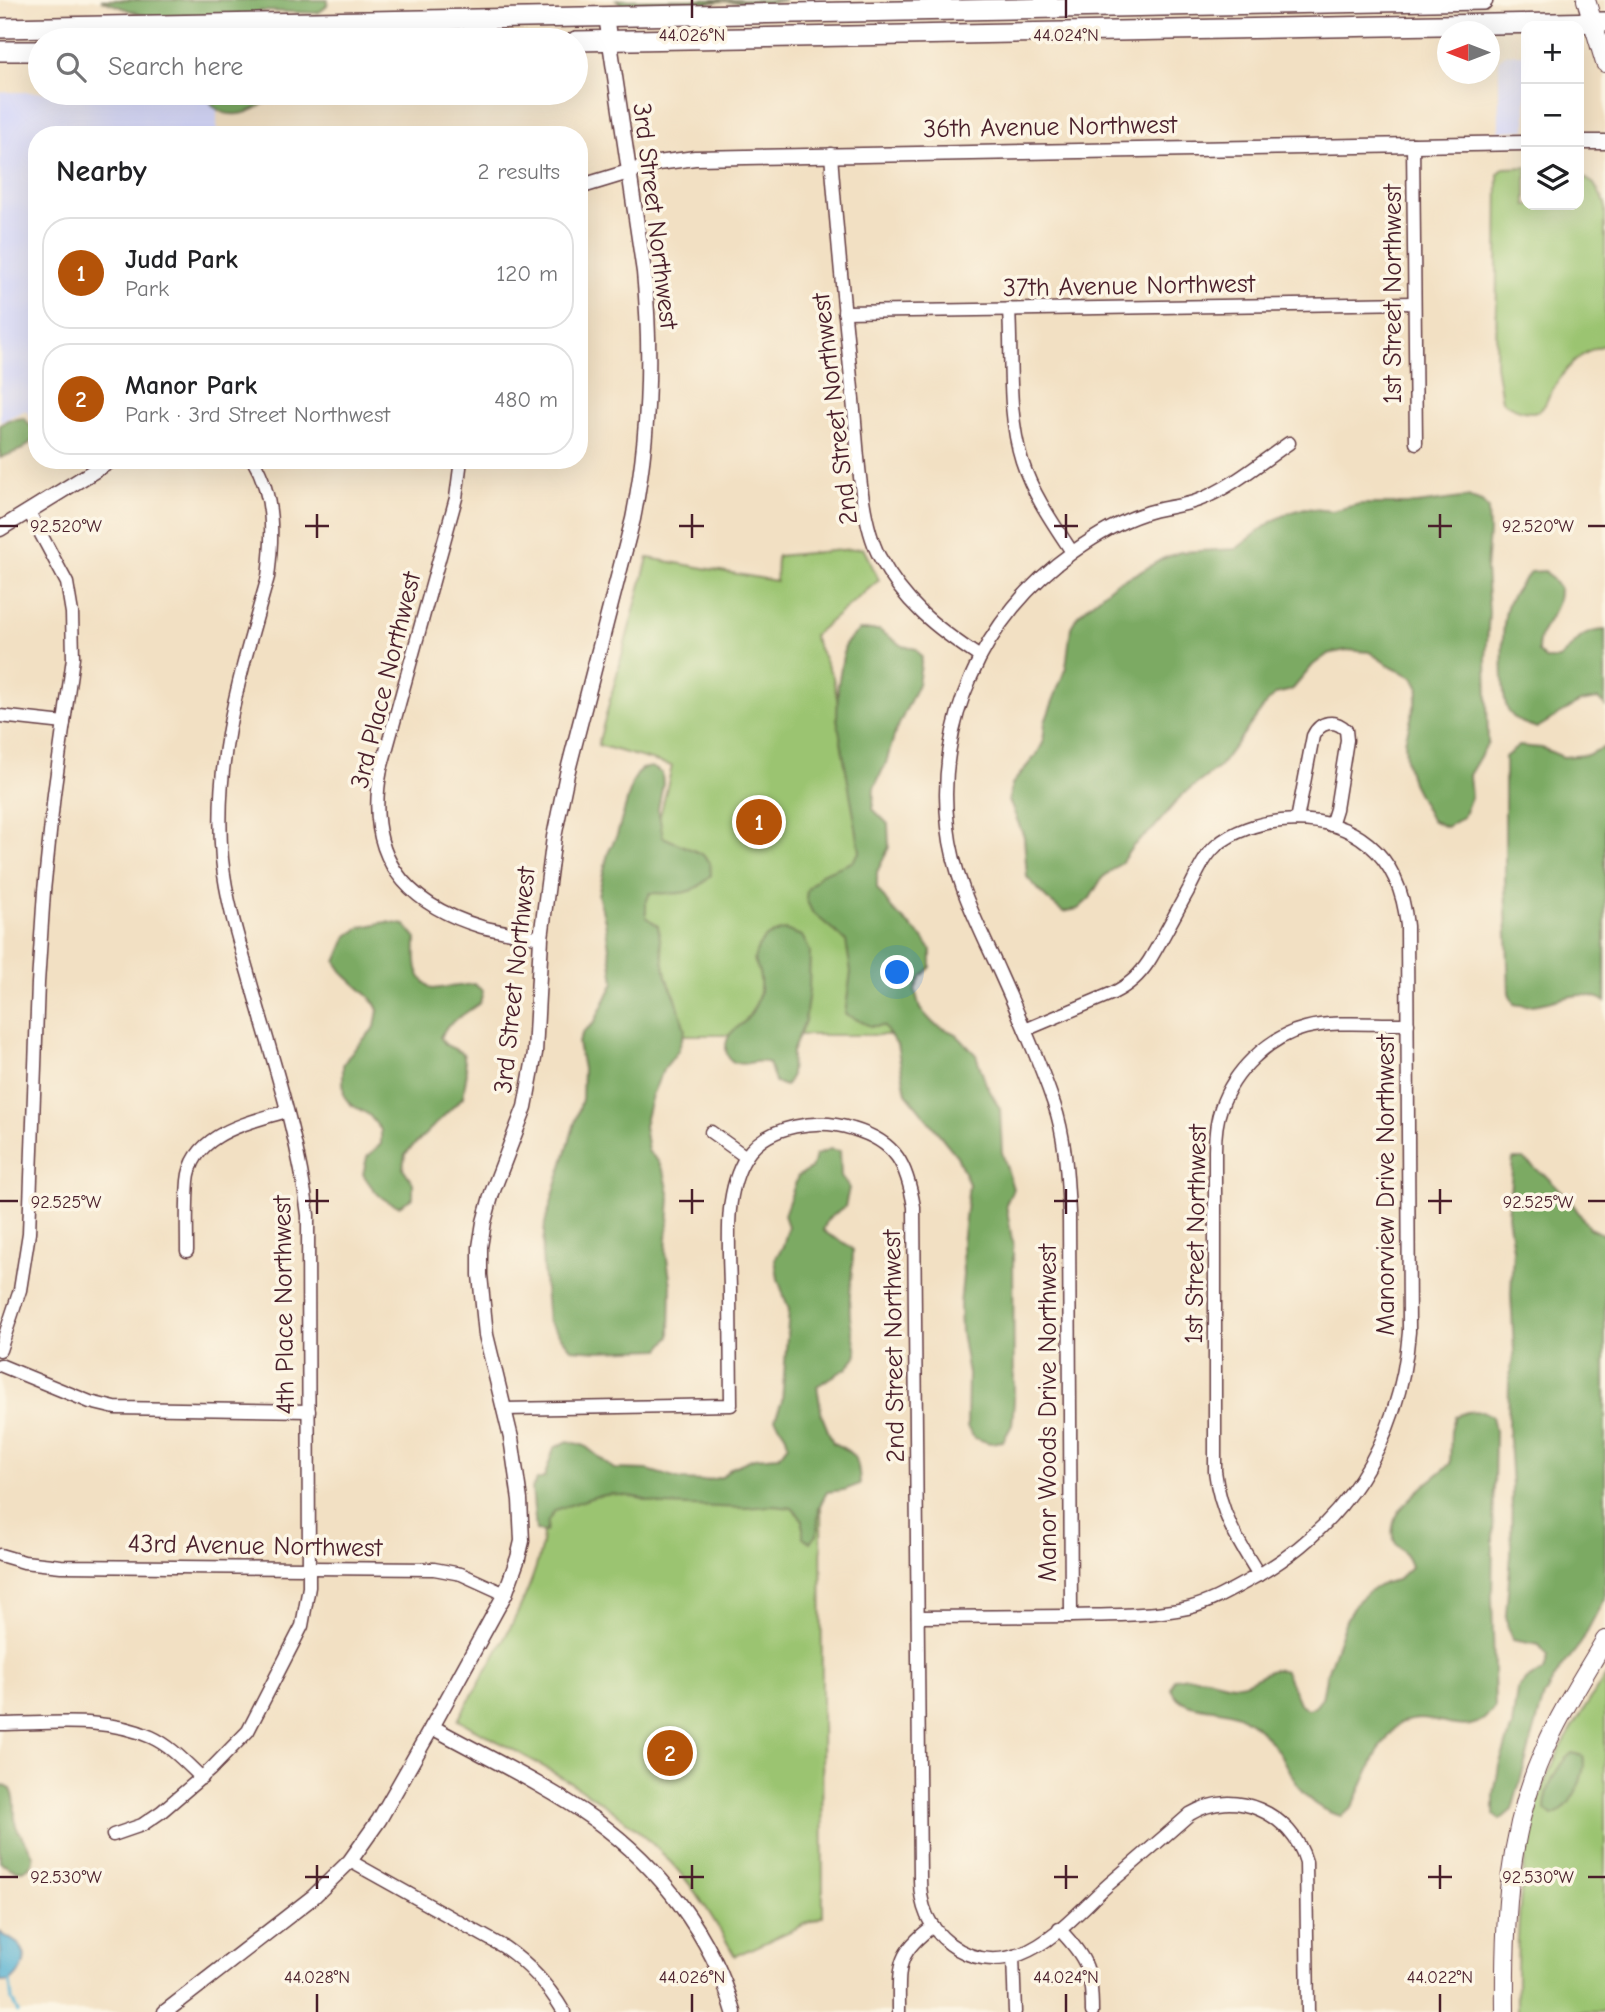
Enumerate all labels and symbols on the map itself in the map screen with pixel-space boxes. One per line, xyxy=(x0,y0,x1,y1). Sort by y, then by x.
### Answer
north arrow xyxy=(1437,21,1500,84)
text: 44.026°N xyxy=(659,25,725,46)
text: 44.024°N xyxy=(1033,25,1099,46)
street label: 3rd Street Northwest xyxy=(626,101,684,333)
street label: 36th Avenue Northwest xyxy=(923,110,1179,144)
street label: 1st Street Northwest xyxy=(1378,182,1408,404)
street label: 37th Avenue Northwest xyxy=(1003,269,1257,303)
street label: 2nd Street Northwest xyxy=(806,290,864,526)
text: 92.520°W xyxy=(30,516,102,537)
text: 92.520°W xyxy=(1502,516,1574,537)
street label: 3rd Place Northwest xyxy=(345,567,428,792)
pin: 1 xyxy=(736,796,782,848)
street label: 3rd Street Northwest xyxy=(488,864,542,1095)
your location xyxy=(880,955,914,989)
street label: Manorview Drive Northwest xyxy=(1371,1033,1401,1336)
street label: 1st Street Northwest xyxy=(1179,1122,1213,1344)
text: 92.525°W xyxy=(31,1192,102,1213)
text: 92.525°W xyxy=(1503,1192,1574,1213)
street label: 4th Place Northwest xyxy=(267,1193,301,1415)
street label: 2nd Street Northwest xyxy=(877,1228,911,1463)
street label: Manor Woods Drive Northwest xyxy=(1033,1242,1063,1582)
street label: 43rd Avenue Northwest xyxy=(127,1529,384,1563)
pin: 2 xyxy=(647,1727,693,1779)
text: 92.530°W xyxy=(30,1867,102,1888)
text: 92.530°W xyxy=(1502,1867,1574,1888)
text: 44.028°N xyxy=(284,1967,350,1988)
text: 44.026°N xyxy=(659,1967,725,1988)
text: 44.024°N xyxy=(1033,1967,1099,1988)
text: 44.022°N xyxy=(1407,1967,1473,1988)

